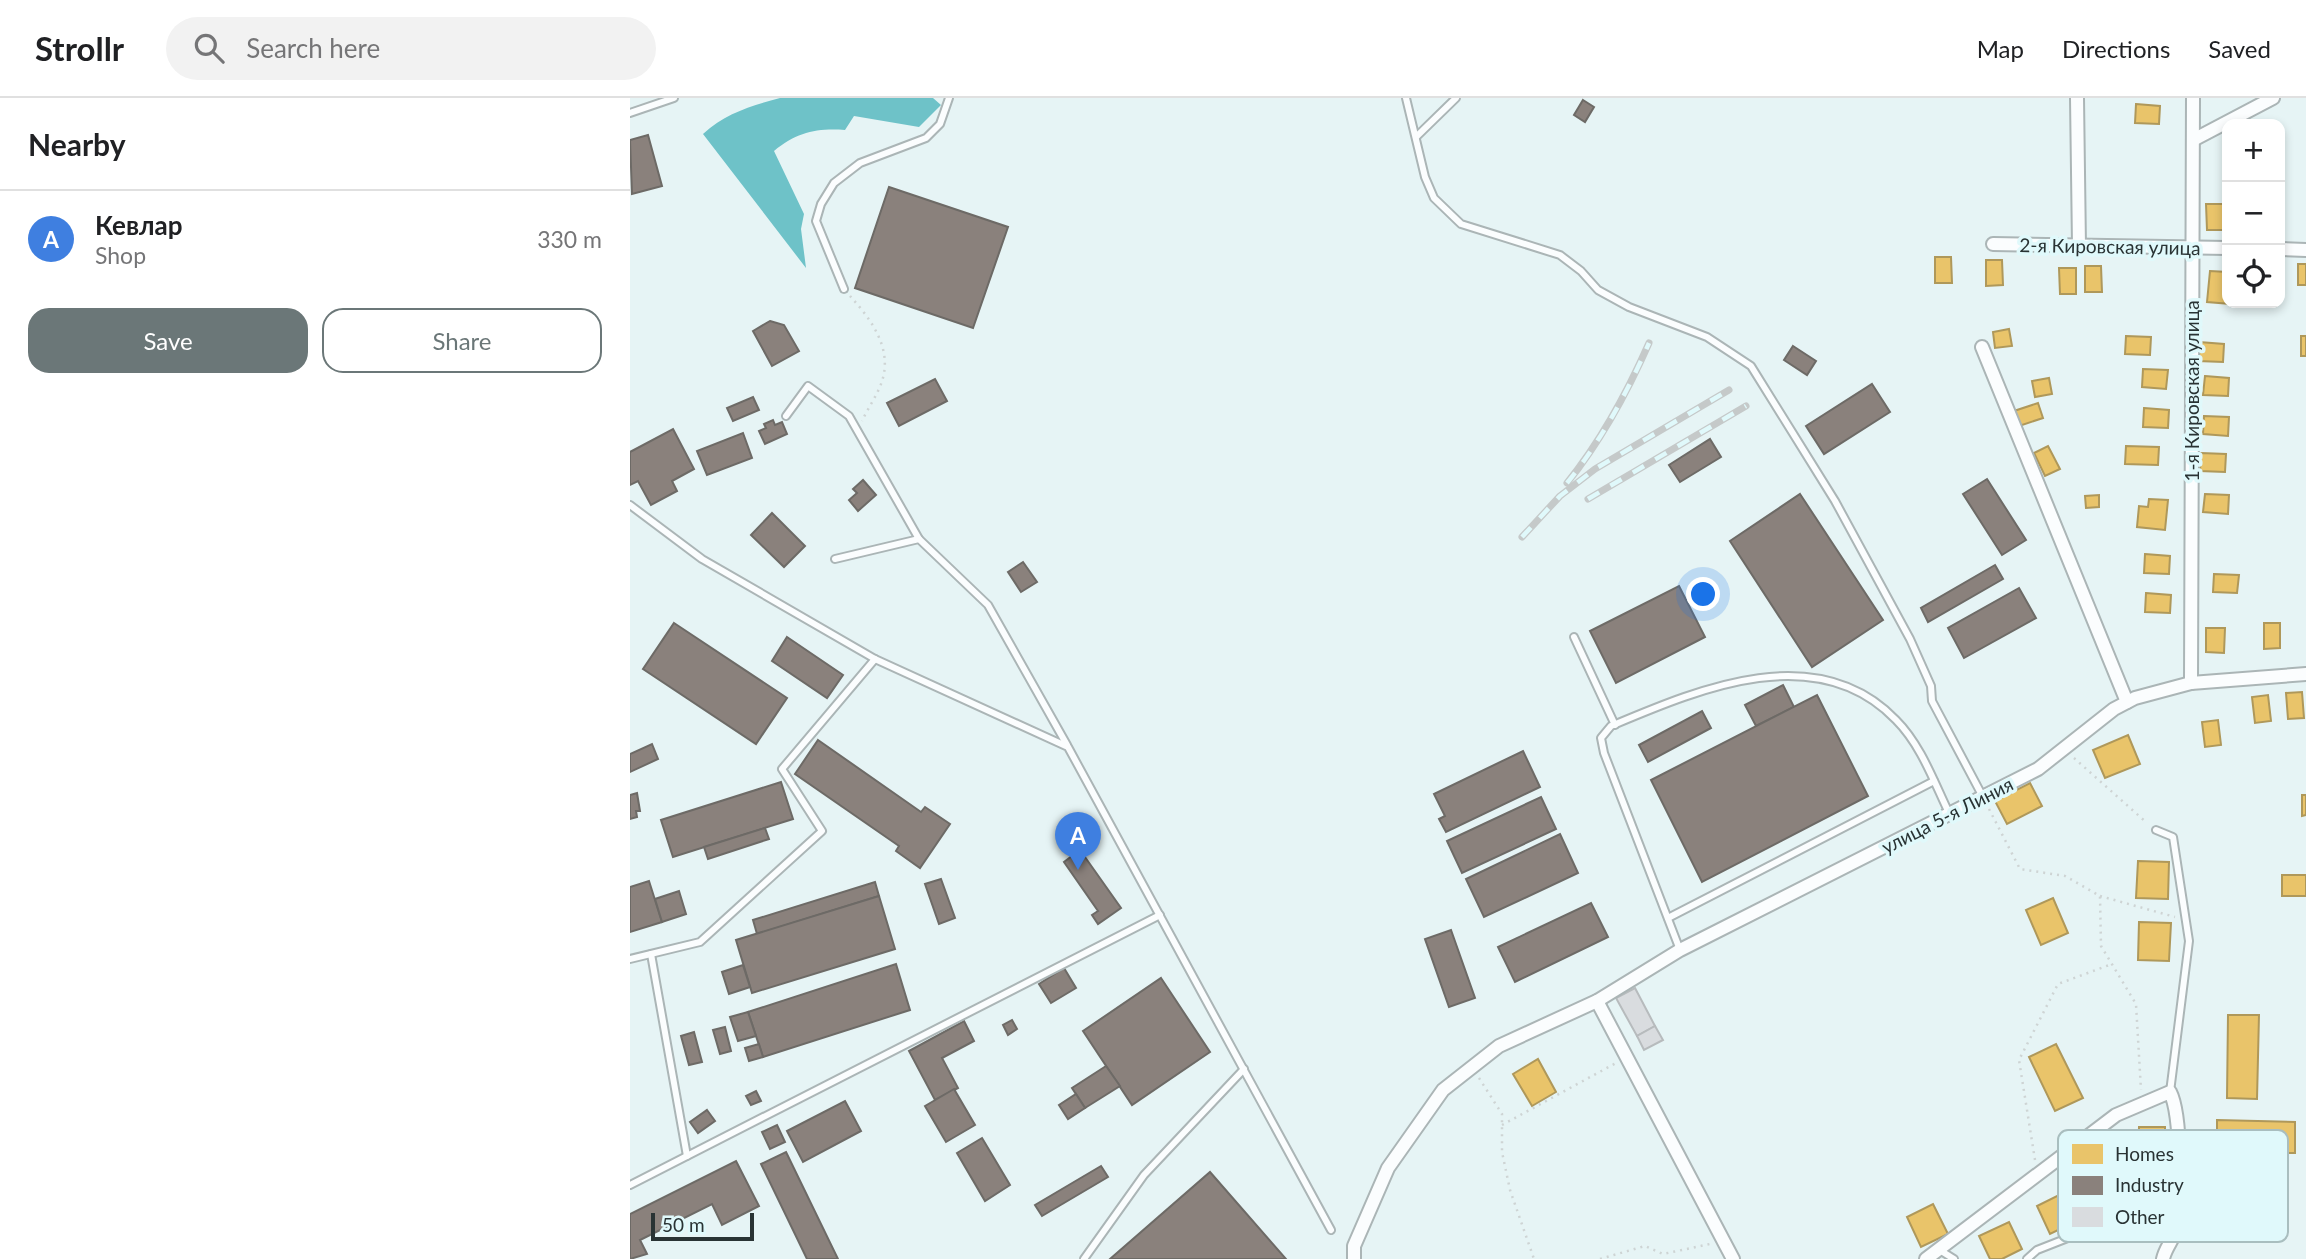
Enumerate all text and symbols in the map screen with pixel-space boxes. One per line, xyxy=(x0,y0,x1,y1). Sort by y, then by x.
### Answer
search box xyxy=(166,17,656,80)
text: Strollr xyxy=(35,28,124,68)
icon: search xyxy=(190,29,228,67)
text: Search here xyxy=(246,32,380,64)
text: Map xyxy=(1977,34,2024,63)
text: Directions xyxy=(2062,34,2170,63)
text: Saved xyxy=(2208,34,2271,63)
map controls xyxy=(2222,119,2285,308)
button: + xyxy=(2222,119,2285,182)
text: Nearby xyxy=(28,126,126,162)
button: − xyxy=(2222,182,2285,245)
text: Кевлар xyxy=(95,209,183,241)
text: A xyxy=(43,225,59,253)
text: 330 m xyxy=(537,225,602,253)
street label: 2-я Кировская улица xyxy=(2019,233,2201,259)
text: Shop xyxy=(95,241,146,269)
button: locate xyxy=(2222,245,2285,308)
street label: 1-я Кировская улица xyxy=(2180,300,2203,482)
button: Save xyxy=(28,308,308,373)
button: Share xyxy=(322,308,602,373)
your location xyxy=(1686,577,1720,611)
street label: улица 5-я Линия xyxy=(1877,772,2017,858)
pin: A xyxy=(1055,812,1101,870)
legend xyxy=(2058,1130,2288,1242)
text: Homes xyxy=(2115,1142,2174,1165)
text: Industry xyxy=(2115,1173,2184,1196)
text: Other xyxy=(2115,1205,2165,1228)
scale bar xyxy=(651,1210,754,1242)
text: 50 m xyxy=(662,1213,705,1236)

